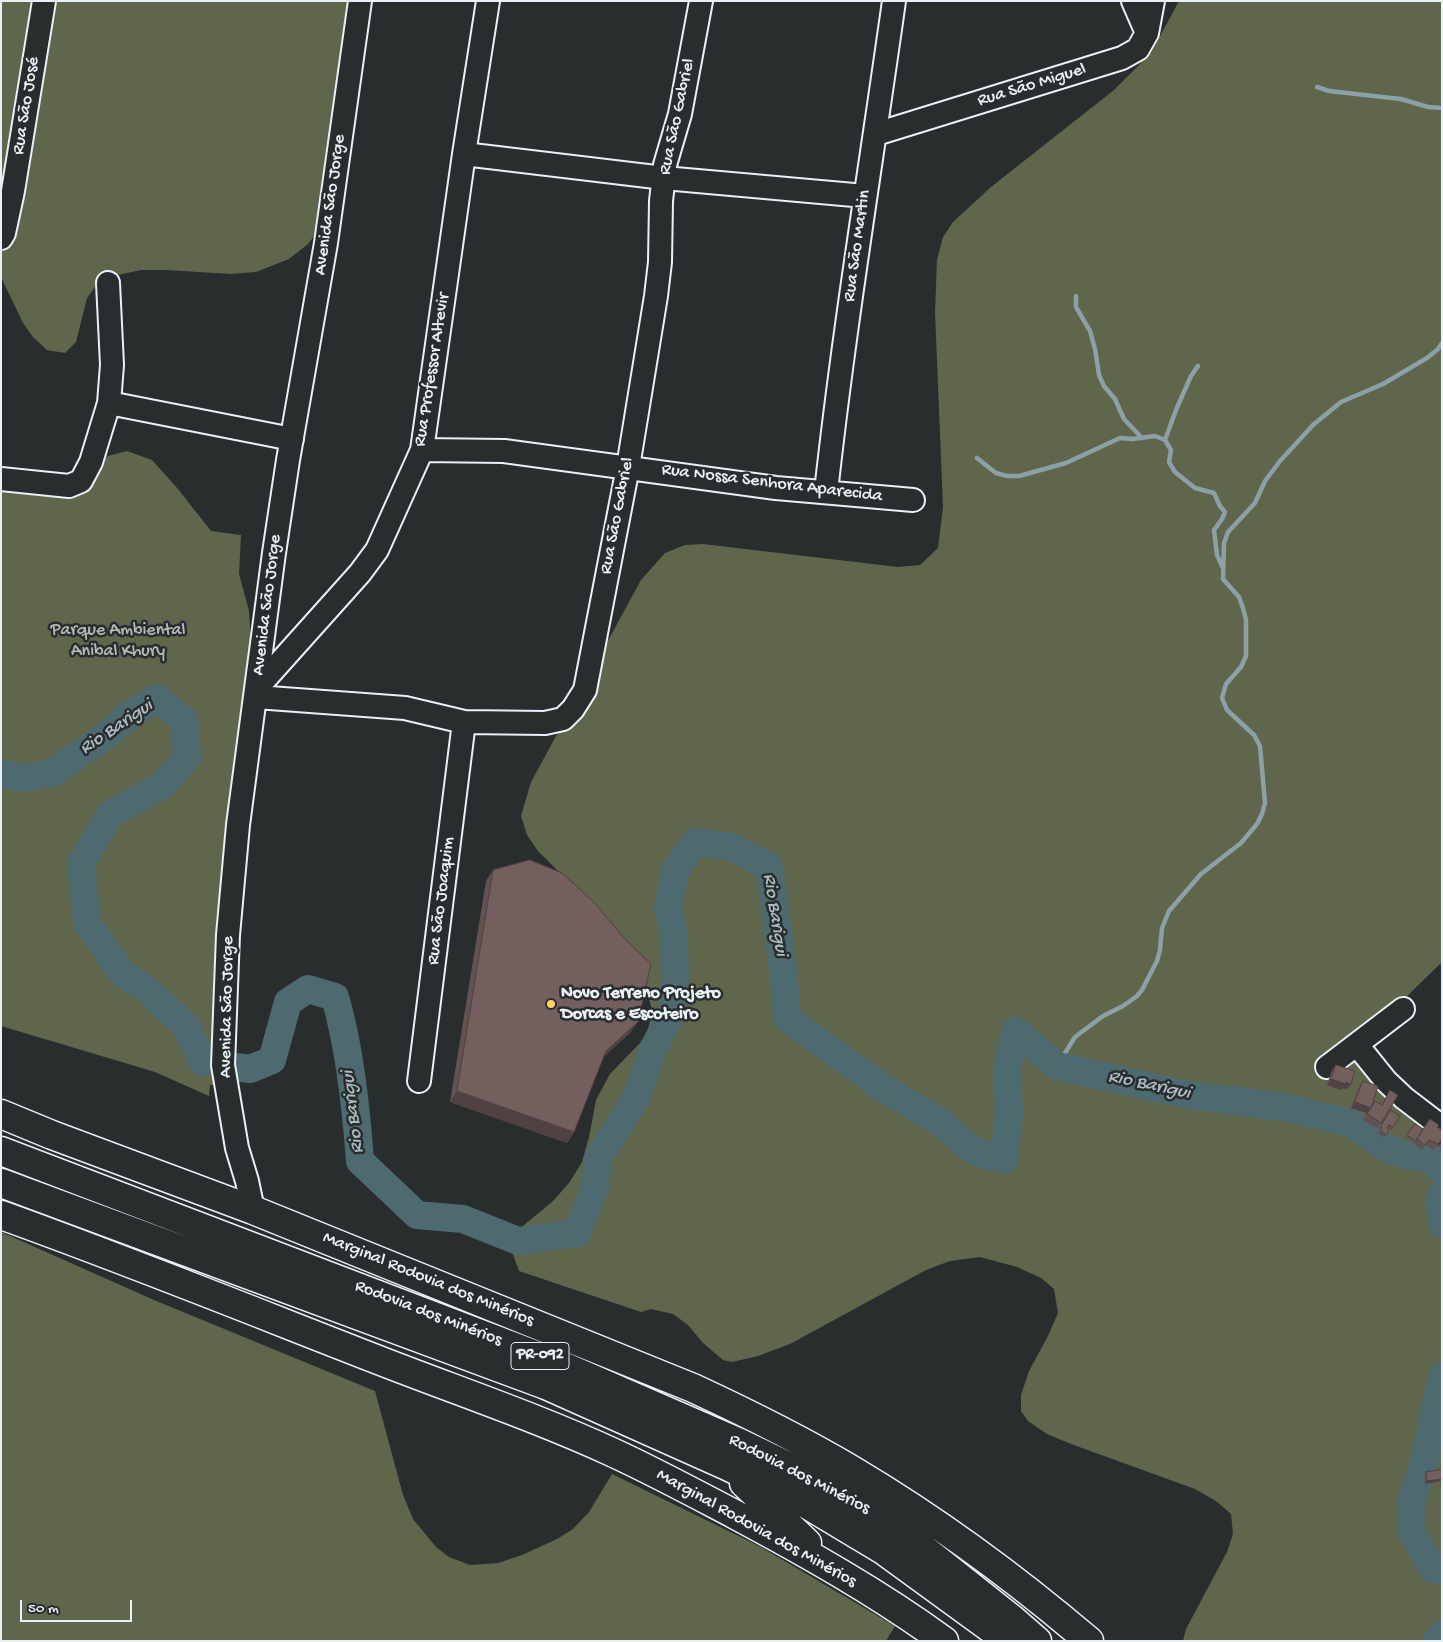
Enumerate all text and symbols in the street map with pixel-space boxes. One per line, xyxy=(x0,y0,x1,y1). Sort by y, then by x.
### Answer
street label: Rua São José xyxy=(9,55,45,157)
street label: Rua São Gabriel xyxy=(655,57,701,177)
street label: Rua São Miguel xyxy=(975,59,1089,113)
street label: Avenida São Jorge xyxy=(310,133,352,277)
street label: Rua São Martin xyxy=(839,189,877,303)
street label: Rua Professor Altevir xyxy=(410,292,456,448)
street label: Rua São Gabriel xyxy=(596,456,640,576)
street label: Rua Nossa Senhora Aparecida xyxy=(660,460,884,508)
street label: Avenida São Jorge xyxy=(249,533,287,677)
park label: Parque Ambiental Anibal Khury xyxy=(50,620,186,662)
water label: Rio Barigui xyxy=(76,695,158,761)
street label: Rua São Joaquim xyxy=(423,836,461,966)
water label: Rio Barigui xyxy=(756,872,792,958)
street label: Avenida São Jorge xyxy=(216,936,240,1078)
place label: Novo Terreno Projeto Dorcas e Escoteiro xyxy=(561,983,721,1026)
marker: Novo Terreno Projeto Dorcas e Escoteiro xyxy=(545,998,557,1010)
water label: Rio Barigui xyxy=(1106,1066,1192,1106)
water label: Rio Barigui xyxy=(338,1069,370,1155)
street label: Marginal Rodovia dos Minérios xyxy=(319,1228,537,1332)
street label: Rodovia dos Minérios xyxy=(351,1276,505,1352)
road number: PR-092 xyxy=(511,1342,569,1370)
street label: Rodovia dos Minérios xyxy=(725,1430,873,1520)
street label: Marginal Rodovia dos Minérios xyxy=(652,1465,860,1593)
scale bar xyxy=(22,1590,135,1622)
text: 50 m xyxy=(28,1600,59,1618)

